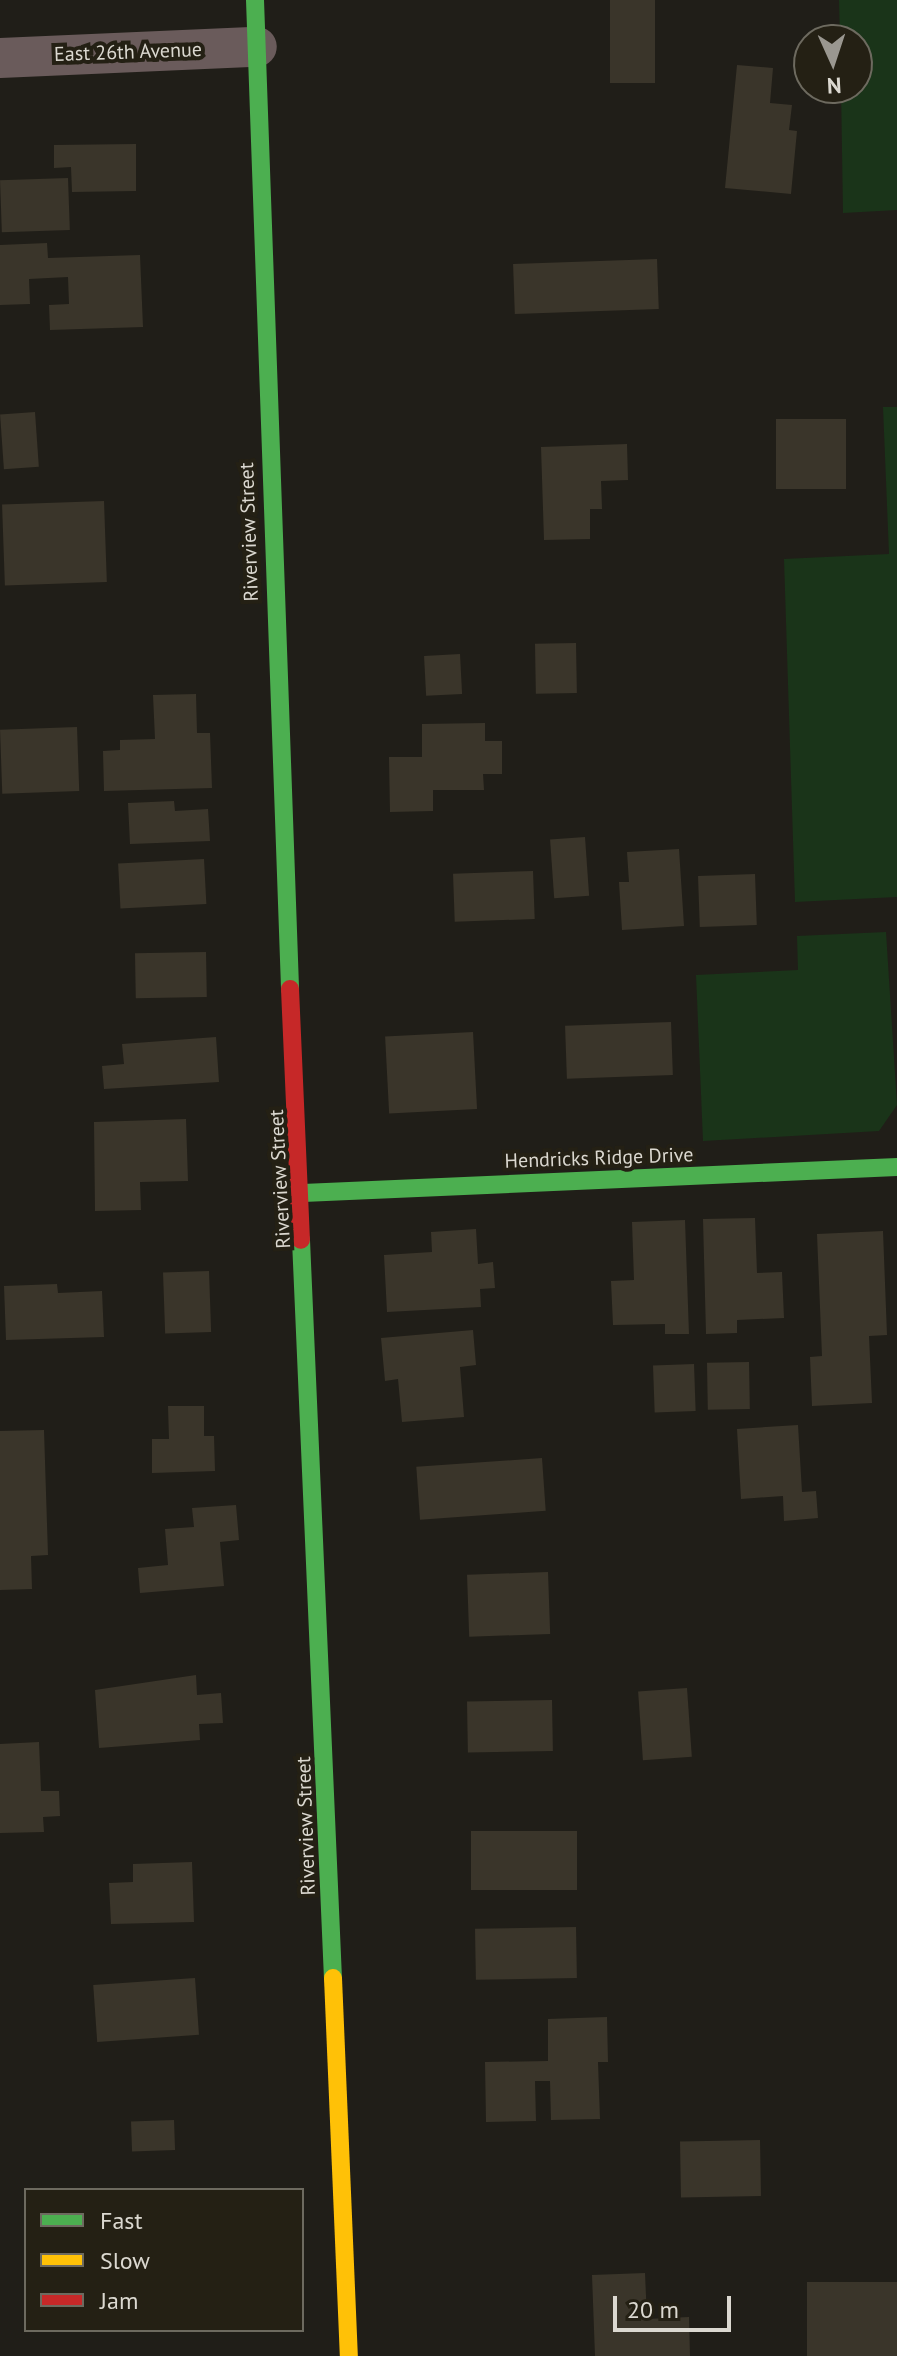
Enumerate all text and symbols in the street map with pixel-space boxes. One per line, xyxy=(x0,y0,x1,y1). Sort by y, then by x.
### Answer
north arrow xyxy=(793,24,873,104)
street label: East 26th Avenue xyxy=(53,37,203,67)
text: N xyxy=(826,72,842,100)
street label: Riverview Street xyxy=(235,462,263,602)
street label: Riverview Street xyxy=(264,1109,296,1249)
street label: Hendricks Ridge Drive xyxy=(504,1143,694,1173)
street label: Riverview Street xyxy=(292,1756,320,1896)
legend xyxy=(24,2188,304,2332)
text: Fast xyxy=(100,2205,143,2236)
text: Slow xyxy=(100,2245,150,2276)
scale bar xyxy=(617,2280,735,2330)
text: Jam xyxy=(100,2285,138,2316)
text: 20 m xyxy=(627,2294,679,2325)

